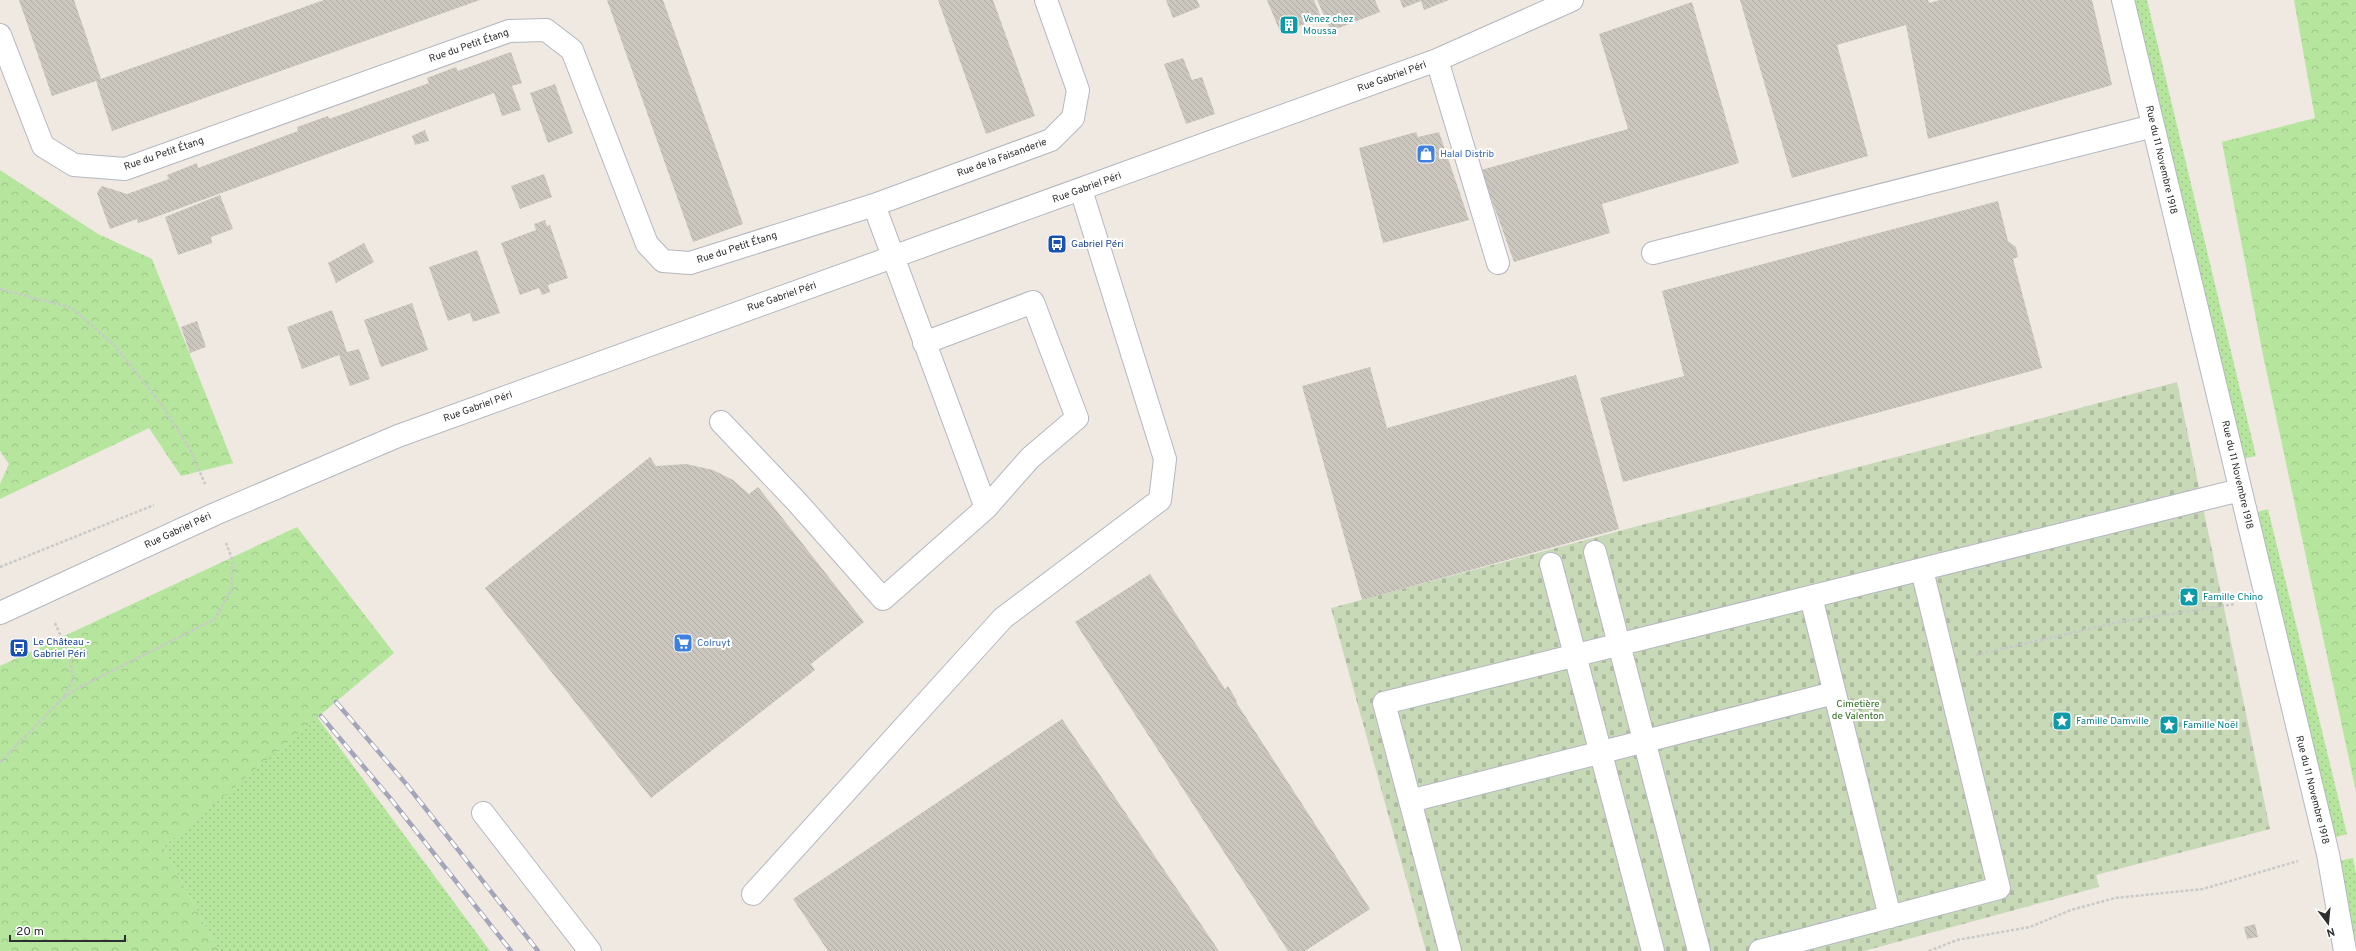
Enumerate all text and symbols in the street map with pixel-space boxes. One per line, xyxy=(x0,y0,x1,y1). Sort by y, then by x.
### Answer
place label: Venez chez Moussa xyxy=(1303,13,1354,38)
building icon: Venez chez Moussa xyxy=(1278,14,1300,36)
street label: Rue du Petit Étang xyxy=(427,26,511,66)
street label: Rue Gabriel Péri xyxy=(1356,59,1428,95)
street label: Rue du 11 Novembre 1918 xyxy=(2142,104,2180,216)
street label: Rue du Petit Étang xyxy=(122,134,206,174)
street label: Rue de la Faisanderie xyxy=(955,136,1049,180)
shop icon: Halal Distrib xyxy=(1415,143,1437,165)
place label: Halal Distrib xyxy=(1440,148,1495,161)
street label: Rue Gabriel Péri xyxy=(1051,170,1123,206)
street label: Rue du Petit Étang xyxy=(695,229,779,267)
bus stop icon: Gabriel Péri xyxy=(1046,233,1068,255)
place label: Gabriel Péri xyxy=(1071,238,1124,251)
street label: Rue Gabriel Péri xyxy=(746,279,818,315)
street label: Rue Gabriel Péri xyxy=(442,389,514,425)
street label: Rue du 11 Novembre 1918 xyxy=(2218,419,2256,531)
street label: Rue Gabriel Péri xyxy=(142,510,214,552)
place icon: Famille Chino xyxy=(2178,586,2200,608)
place label: Famille Chino xyxy=(2203,591,2264,604)
supermarket icon: Colruyt xyxy=(672,632,694,654)
place label: Le Château - Gabriel Péri xyxy=(33,636,90,661)
bus stop icon: Le Château - Gabriel Péri xyxy=(8,637,30,659)
place label: Colruyt xyxy=(697,637,731,650)
park label: Cimetière de Valenton xyxy=(1832,698,1884,723)
place icon: Famille Damville xyxy=(2051,710,2073,732)
place icon: Famille Noël xyxy=(2158,714,2180,736)
place label: Famille Damville xyxy=(2076,715,2149,728)
place label: Famille Noël xyxy=(2183,719,2238,732)
street label: Rue du 11 Novembre 1918 xyxy=(2292,734,2332,846)
north arrow xyxy=(2308,903,2348,943)
scale bar xyxy=(10,917,125,943)
text: 20 m xyxy=(16,924,44,940)
text: N xyxy=(2325,924,2336,939)

